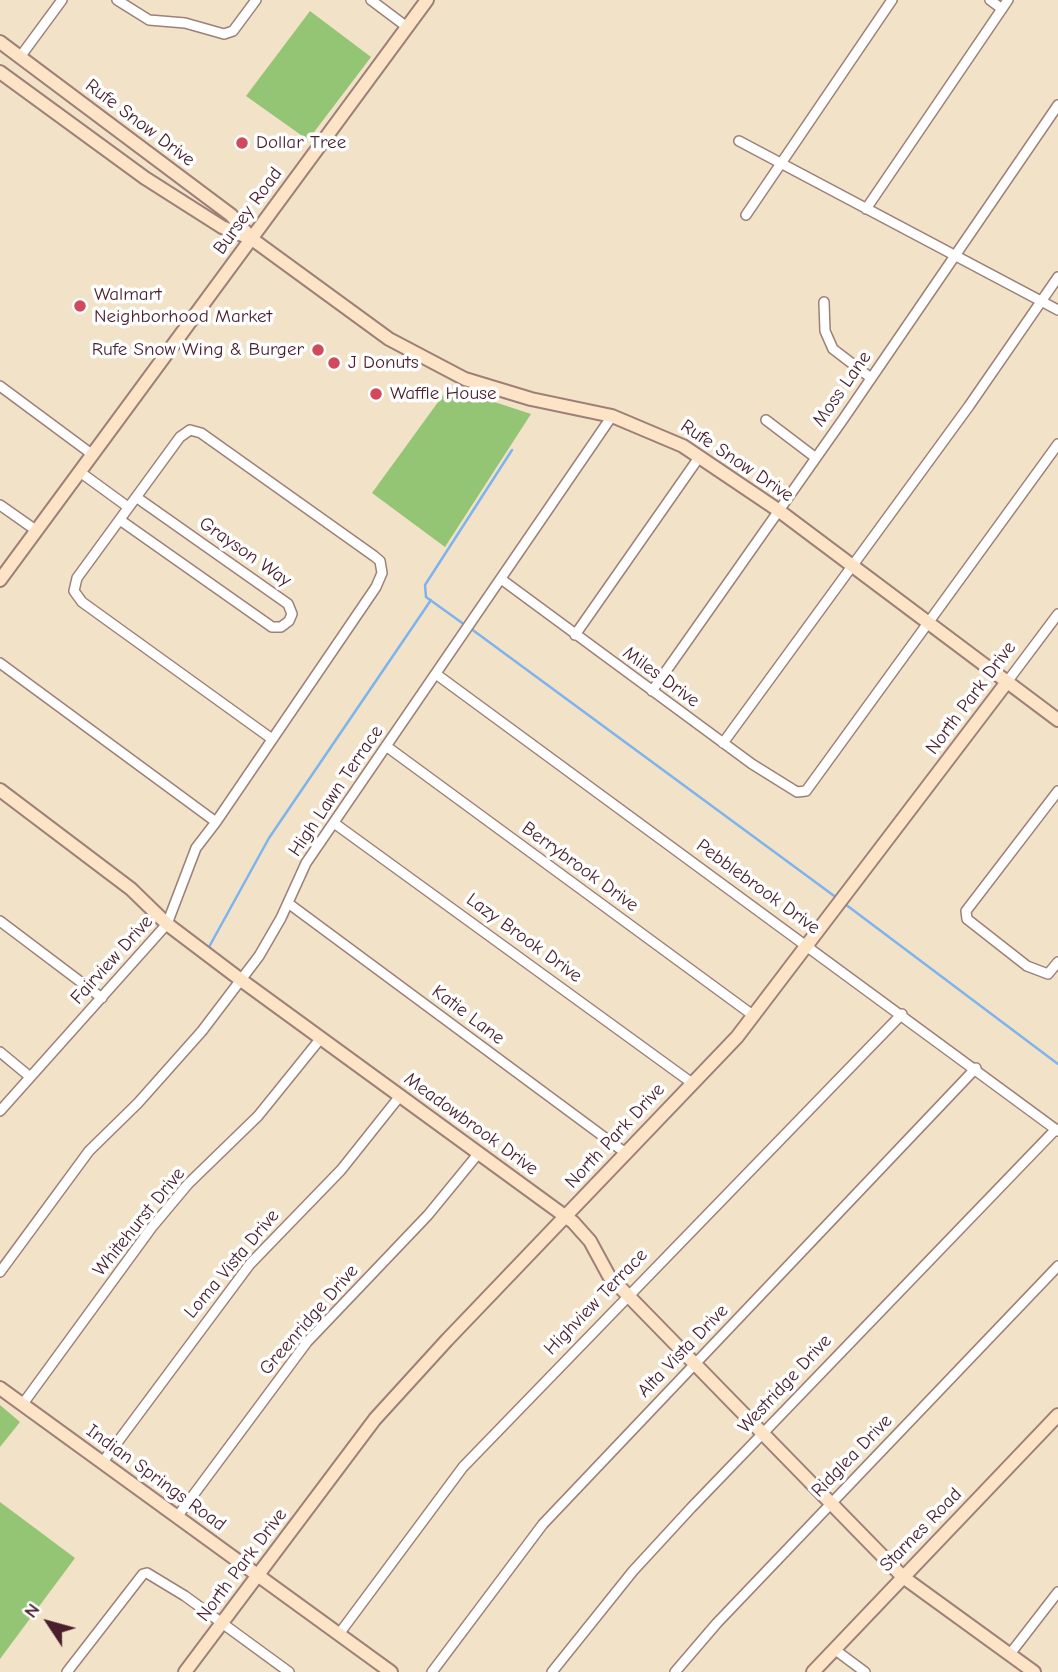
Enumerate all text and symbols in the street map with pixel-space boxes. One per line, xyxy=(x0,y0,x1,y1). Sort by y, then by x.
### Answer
street label: Rufe Snow Drive xyxy=(81,74,199,172)
place label: Dollar Tree xyxy=(256,132,346,154)
marker: Dollar Tree xyxy=(234,135,250,151)
street label: Bursey Road xyxy=(209,163,287,259)
place label: Walmart Neighborhood Market xyxy=(94,284,272,328)
marker: Walmart Neighborhood Market xyxy=(72,298,88,314)
place label: Rufe Snow Wing & Burger xyxy=(92,339,304,361)
marker: Rufe Snow Wing & Burger xyxy=(310,342,326,358)
street label: Moss Lane xyxy=(808,347,876,431)
place label: J Donuts xyxy=(348,352,419,374)
marker: J Donuts xyxy=(326,355,342,371)
place label: Waffle House xyxy=(390,383,496,405)
marker: Waffle House xyxy=(368,386,384,402)
street label: Rufe Snow Drive xyxy=(676,415,798,507)
street label: Grayson Way xyxy=(195,512,295,592)
street label: North Park Drive xyxy=(921,637,1021,759)
street label: Miles Drive xyxy=(618,642,704,712)
street label: High Lawn Terrace xyxy=(284,721,388,861)
street label: Berrybrook Drive xyxy=(517,817,643,917)
street label: Pebblebrook Drive xyxy=(692,834,824,940)
street label: Lazy Brook Drive xyxy=(462,888,586,988)
street label: Fairview Drive xyxy=(66,911,158,1009)
street label: Katie Lane xyxy=(427,980,509,1050)
street label: Meadowbrook Drive xyxy=(399,1068,543,1180)
street label: North Park Drive xyxy=(560,1079,670,1193)
street label: Whitehurst Drive xyxy=(88,1163,190,1281)
street label: Loma Vista Drive xyxy=(180,1205,284,1323)
street label: Highview Terrace xyxy=(540,1244,652,1360)
street label: Greenridge Drive xyxy=(255,1260,363,1380)
street label: Alta Vista Drive xyxy=(633,1300,733,1402)
street label: Westridge Drive xyxy=(733,1330,837,1438)
street label: Ridglea Drive xyxy=(807,1410,897,1502)
street label: Indian Springs Road xyxy=(82,1420,230,1536)
street label: Starnes Road xyxy=(875,1483,967,1577)
street label: North Park Drive xyxy=(192,1504,292,1626)
north arrow xyxy=(14,1588,84,1658)
text: N xyxy=(19,1599,45,1622)

